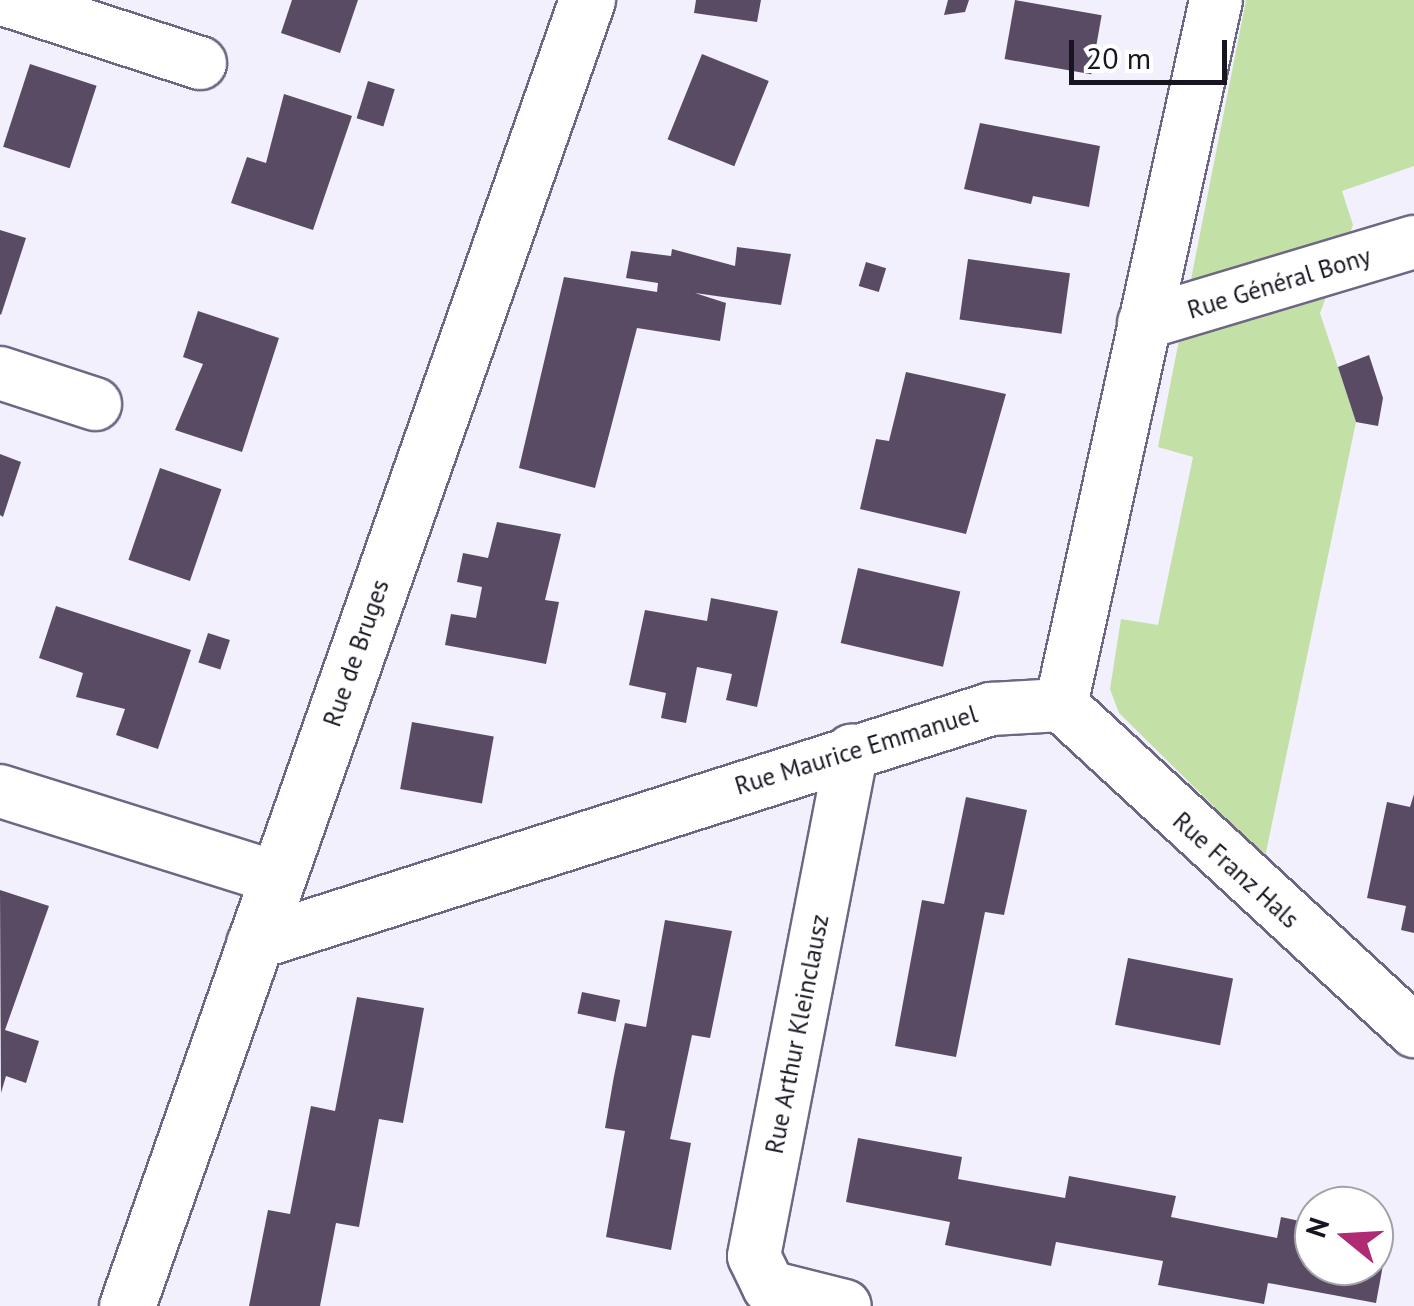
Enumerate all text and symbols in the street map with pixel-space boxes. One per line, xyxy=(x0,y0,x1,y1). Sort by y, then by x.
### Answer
scale bar xyxy=(1074,20,1232,82)
text: 20 m xyxy=(1086,38,1151,77)
street label: Rue Général Bony xyxy=(1184,241,1374,325)
street label: Rue de Bruges xyxy=(317,576,395,730)
street label: Rue Maurice Emmanuel xyxy=(731,699,981,801)
street label: Rue Franz Hals xyxy=(1167,805,1305,935)
street label: Rue Arthur Kleinclausz xyxy=(759,911,835,1157)
north arrow xyxy=(1294,1186,1394,1286)
text: N xyxy=(1296,1213,1337,1242)

